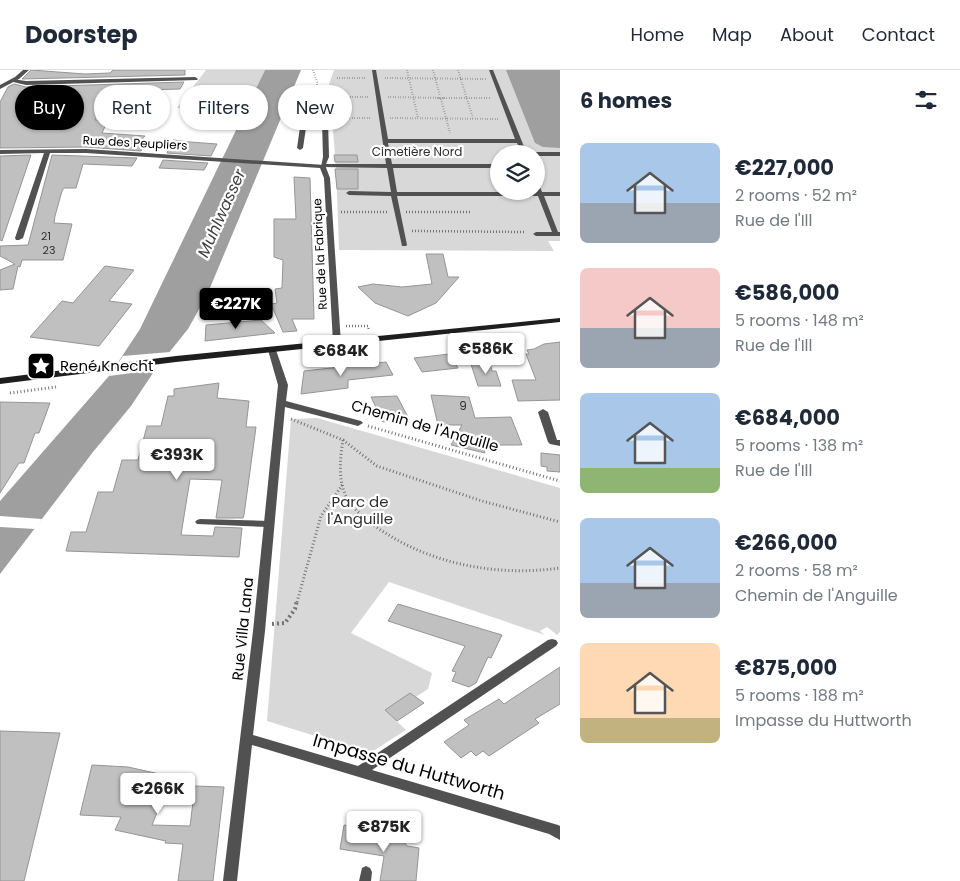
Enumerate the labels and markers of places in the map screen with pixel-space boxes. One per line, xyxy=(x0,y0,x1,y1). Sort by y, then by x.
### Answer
pin: €227K xyxy=(201,288,271,330)
pin: €586K xyxy=(451,332,521,375)
pin: €684K xyxy=(306,334,376,377)
place icon: René Knecht xyxy=(26,351,56,381)
place label: René Knecht xyxy=(60,355,153,376)
pin: €393K xyxy=(142,438,212,481)
pin: €266K xyxy=(123,772,193,815)
pin: €875K xyxy=(349,810,419,853)

